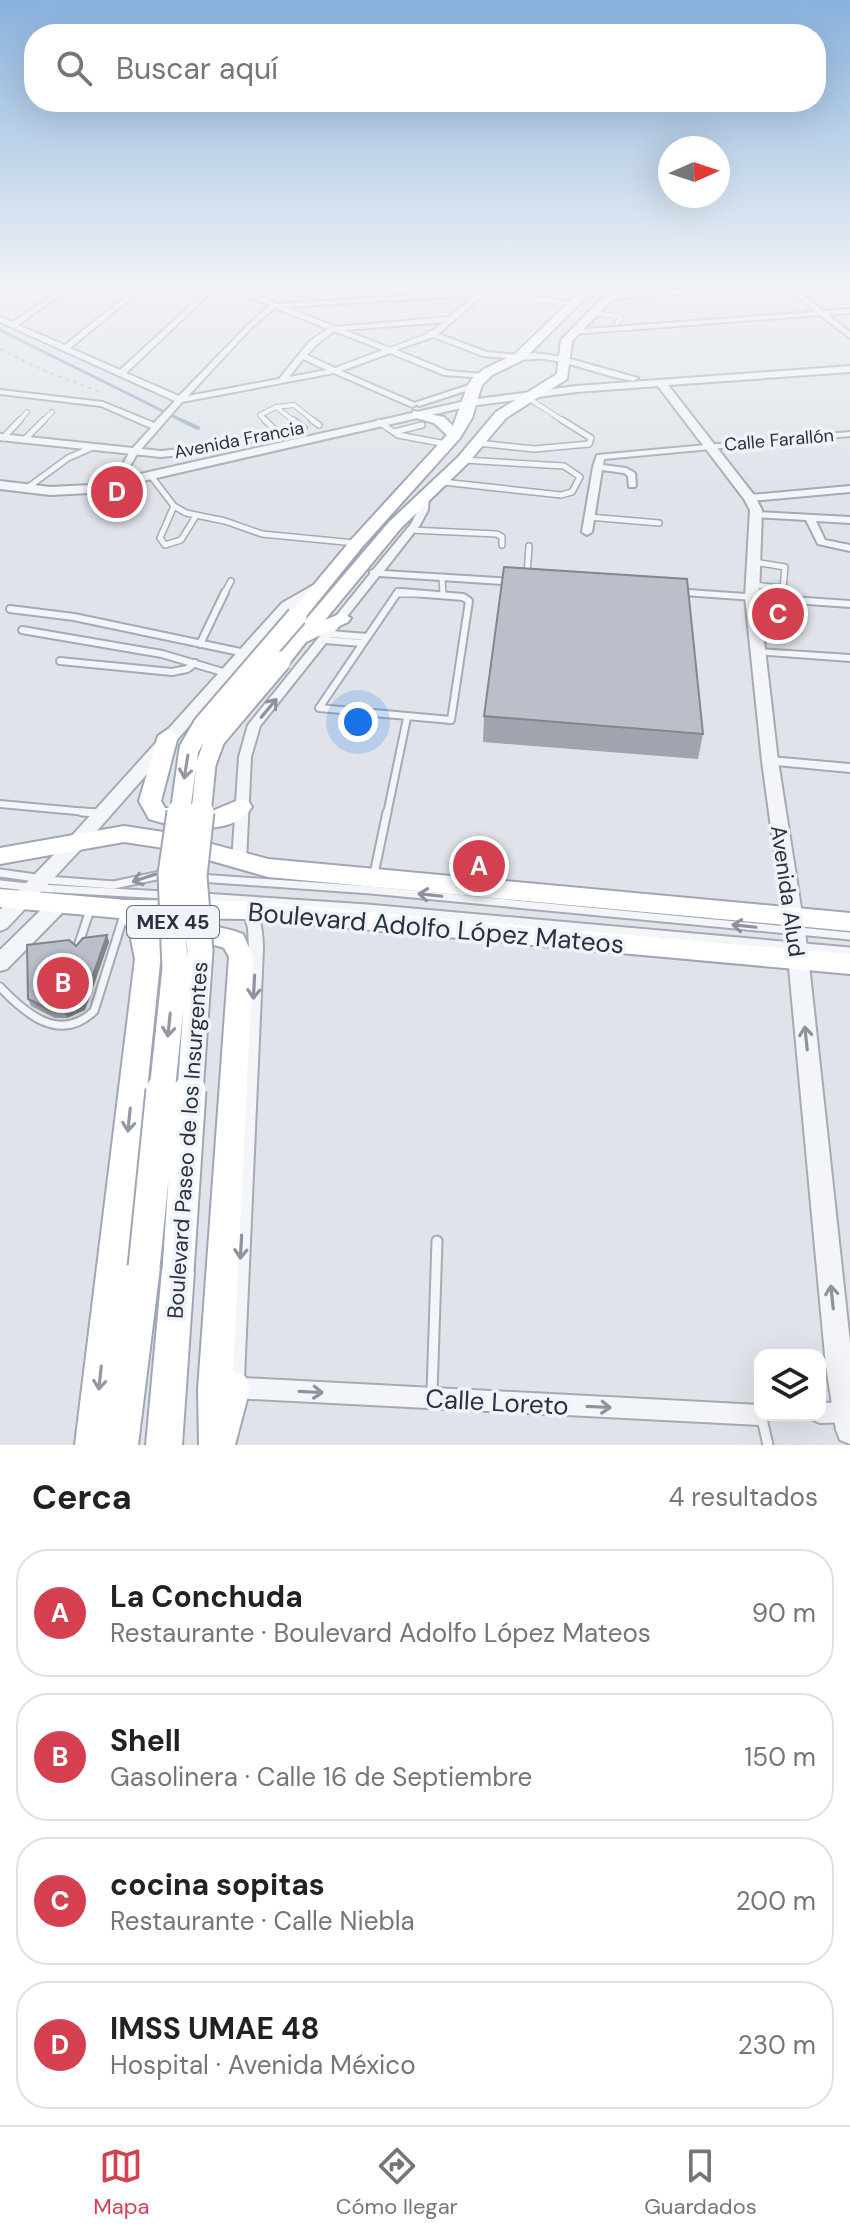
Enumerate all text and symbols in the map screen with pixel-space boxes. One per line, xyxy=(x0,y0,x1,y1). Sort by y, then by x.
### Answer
search box xyxy=(24,24,826,112)
icon: search xyxy=(52,46,96,90)
text: Buscar aquí xyxy=(116,49,278,88)
north arrow xyxy=(658,136,730,208)
street label: Avenida Francia xyxy=(172,416,306,464)
street label: Calle Farallón xyxy=(723,423,835,457)
pin: D xyxy=(91,462,143,522)
pin: C xyxy=(752,584,804,644)
one-way arrow xyxy=(260,698,278,718)
your location xyxy=(338,702,378,742)
one-way arrow xyxy=(178,754,193,779)
street label: Avenida Alud xyxy=(764,823,811,959)
pin: A xyxy=(453,836,505,896)
one-way arrow xyxy=(132,872,157,886)
one-way arrow xyxy=(417,888,444,903)
street label: Boulevard Adolfo López Mateos xyxy=(247,895,625,961)
road number: MEX 45 xyxy=(127,906,219,938)
one-way arrow xyxy=(732,918,758,933)
pin: B xyxy=(37,953,89,1013)
street label: Boulevard Paseo de los Insurgentes xyxy=(161,960,214,1320)
one-way arrow xyxy=(247,973,262,1000)
one-way arrow xyxy=(161,1011,176,1038)
one-way arrow xyxy=(799,1025,814,1052)
one-way arrow xyxy=(122,1106,137,1133)
one-way arrow xyxy=(233,1233,248,1260)
one-way arrow xyxy=(825,1284,840,1311)
map controls xyxy=(754,1349,826,1421)
button: layers xyxy=(754,1349,826,1421)
one-way arrow xyxy=(93,1364,108,1391)
street label: Calle Loreto xyxy=(425,1381,569,1423)
one-way arrow xyxy=(297,1385,324,1400)
one-way arrow xyxy=(585,1400,612,1415)
text: Cerca xyxy=(32,1475,132,1520)
text: 4 resultados xyxy=(669,1480,818,1514)
text: La Conchuda xyxy=(110,1577,303,1616)
text: A xyxy=(51,1596,69,1630)
text: 90 m xyxy=(752,1596,816,1630)
text: Restaurante · Boulevard Adolfo López Mateos xyxy=(110,1616,651,1650)
text: Shell xyxy=(110,1721,181,1760)
text: B xyxy=(52,1740,68,1774)
text: 150 m xyxy=(744,1740,816,1774)
text: Gasolinera · Calle 16 de Septiembre xyxy=(110,1760,532,1794)
text: cocina sopitas xyxy=(110,1865,325,1904)
text: C xyxy=(50,1884,70,1918)
text: 200 m xyxy=(736,1884,816,1918)
text: Restaurante · Calle Niebla xyxy=(110,1904,415,1938)
text: IMSS UMAE 48 xyxy=(110,2009,319,2048)
text: D xyxy=(51,2028,69,2062)
text: 230 m xyxy=(738,2028,816,2062)
text: Hospital · Avenida México xyxy=(110,2048,416,2082)
tab: Mapa xyxy=(93,2144,149,2221)
tab: Cómo llegar xyxy=(336,2144,458,2221)
tab: Guardados xyxy=(644,2144,757,2221)

